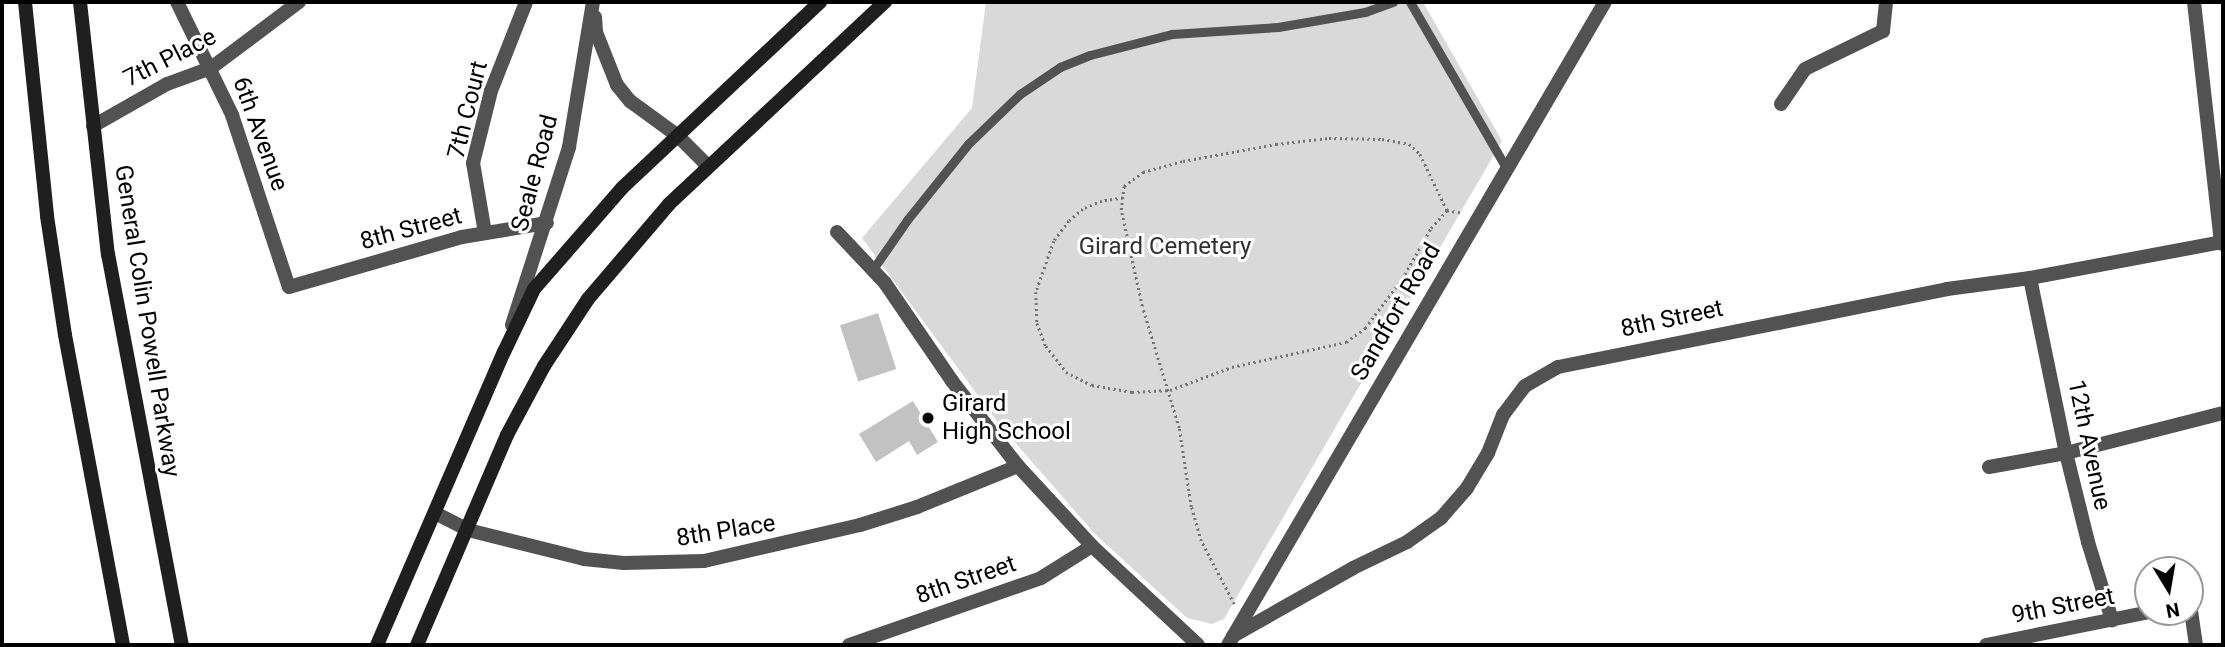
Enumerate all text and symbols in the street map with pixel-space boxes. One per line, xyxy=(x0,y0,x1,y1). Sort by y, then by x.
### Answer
street label: 7th Place xyxy=(119,23,221,93)
street label: 7th Court xyxy=(442,58,494,162)
street label: 6th Avenue xyxy=(226,73,294,195)
street label: Seale Road xyxy=(506,112,564,234)
street label: General Colin Powell Parkway xyxy=(108,163,186,479)
street label: 8th Street xyxy=(357,202,465,256)
park label: Girard Cemetery xyxy=(1079,233,1251,261)
street label: Sandfort Road xyxy=(1345,238,1447,386)
street label: 8th Street xyxy=(1618,294,1726,344)
street label: 12th Avenue xyxy=(2061,377,2117,513)
place label: Girard High School xyxy=(942,390,1071,446)
marker: Girard High School xyxy=(920,410,936,426)
street label: 8th Place xyxy=(674,509,778,553)
street label: 8th Street xyxy=(912,549,1020,611)
north arrow xyxy=(2134,556,2204,626)
street label: 9th Street xyxy=(2009,582,2117,630)
text: N xyxy=(2164,598,2181,623)

